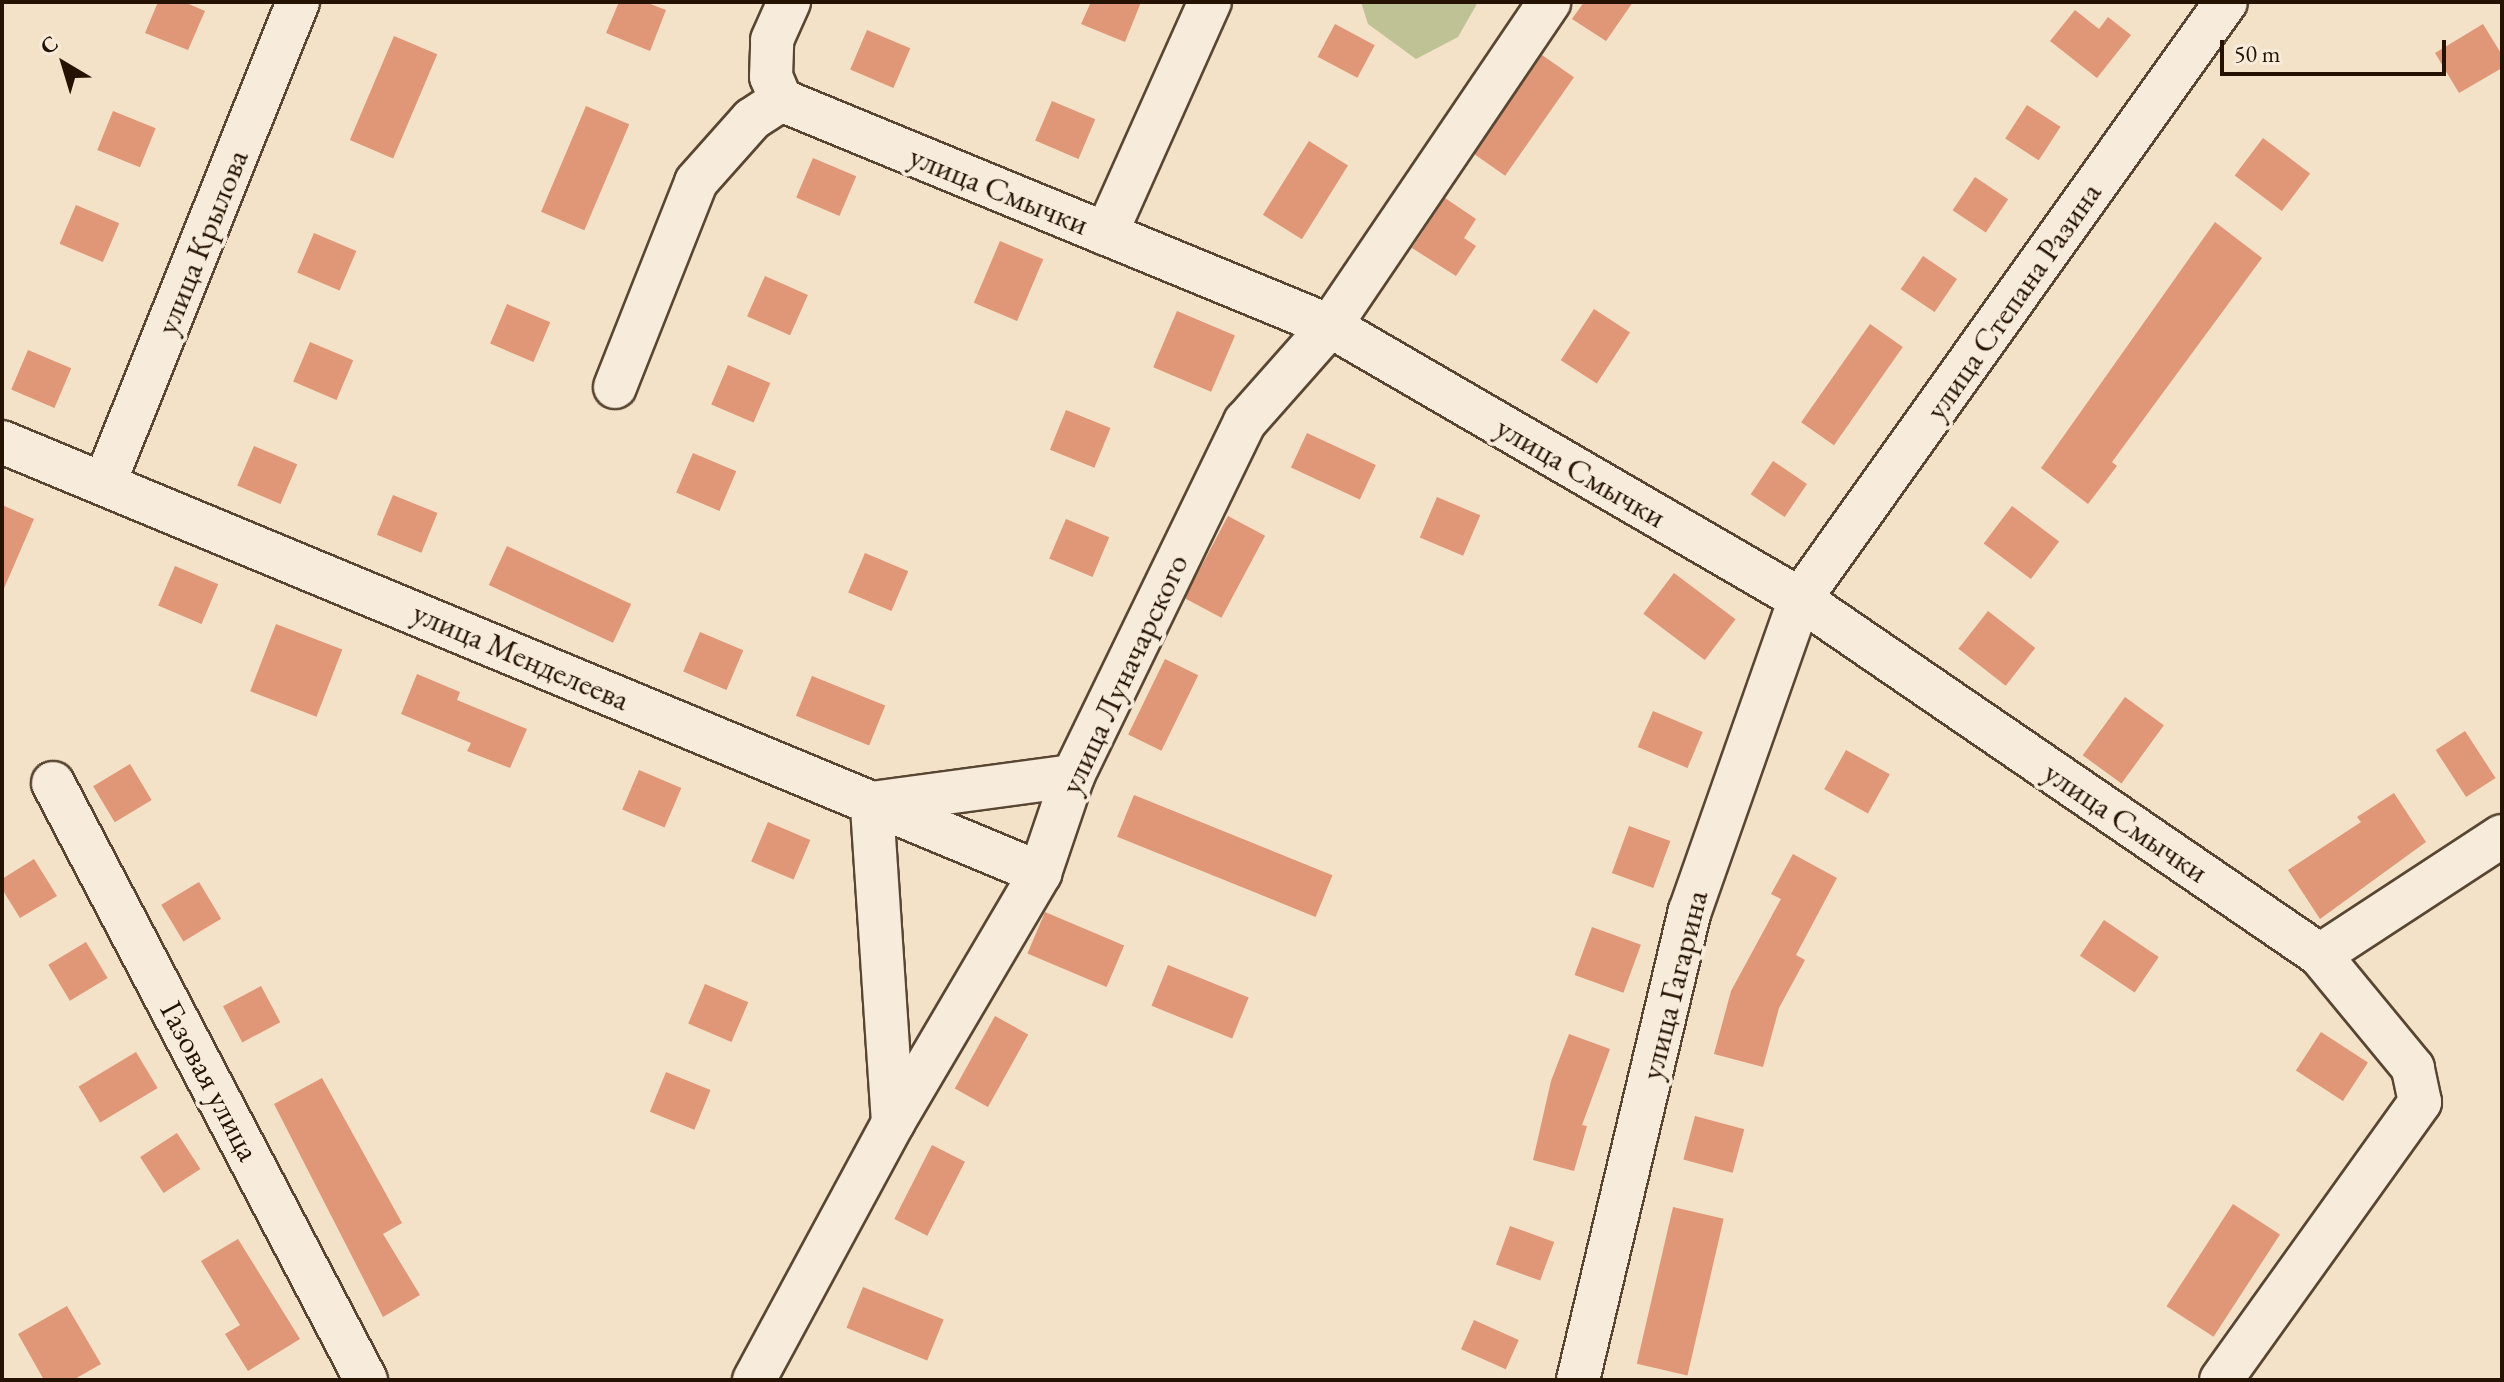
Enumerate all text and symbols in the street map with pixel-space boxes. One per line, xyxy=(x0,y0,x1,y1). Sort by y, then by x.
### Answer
north arrow xyxy=(24,24,104,104)
scale bar xyxy=(2224,24,2450,74)
text: С xyxy=(34,28,64,61)
text: 50 m xyxy=(2234,38,2281,69)
street label: улица Смычки xyxy=(904,137,1094,243)
street label: улица Крылова xyxy=(147,144,257,340)
street label: улица Степана Разина xyxy=(1917,175,2109,427)
street label: улица Смычки xyxy=(1489,408,1673,536)
street label: улица Луначарского xyxy=(1052,548,1196,800)
street label: улица Менделеева xyxy=(407,593,635,719)
street label: улица Смычки xyxy=(2037,753,2215,891)
street label: улица Гагарина xyxy=(1632,886,1716,1084)
street label: Газовая улица xyxy=(152,995,268,1167)

